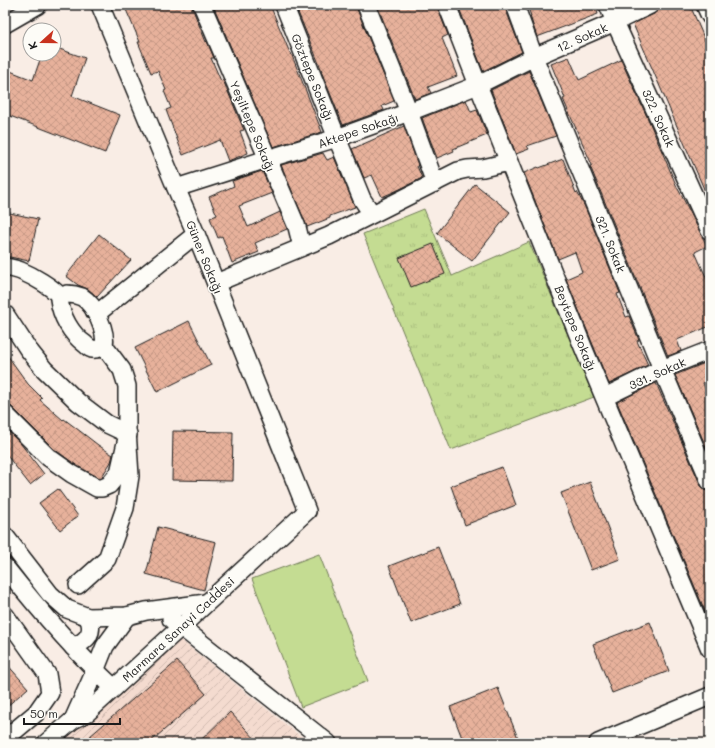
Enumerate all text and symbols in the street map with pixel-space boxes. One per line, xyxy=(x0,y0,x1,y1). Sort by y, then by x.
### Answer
street label: 12. Sokak xyxy=(554,19,610,55)
north arrow xyxy=(22,22,62,62)
street label: Göztepe Sokağı xyxy=(288,31,338,123)
text: K xyxy=(24,40,40,52)
street label: Yeşiltepe Sokağı xyxy=(227,78,279,174)
street label: 322. Sokak xyxy=(639,86,679,150)
street label: Aktepe Sokağı xyxy=(315,109,401,151)
street label: 321. Sokak xyxy=(592,213,630,275)
street label: Güner Sokağı xyxy=(183,218,227,296)
street label: Beytepe Sokağı xyxy=(552,283,600,373)
street label: 331. Sokak xyxy=(626,353,688,393)
street label: Marmara Sanayi Caddesi xyxy=(119,573,237,685)
scale bar xyxy=(24,700,120,726)
text: 50 m xyxy=(30,705,58,721)

